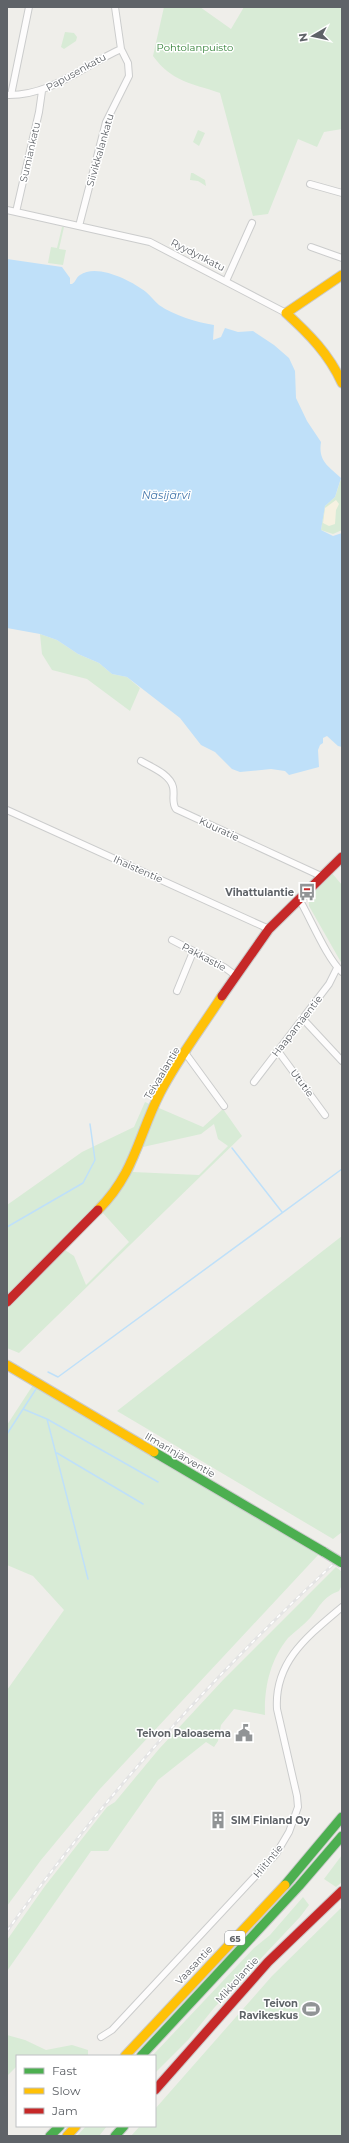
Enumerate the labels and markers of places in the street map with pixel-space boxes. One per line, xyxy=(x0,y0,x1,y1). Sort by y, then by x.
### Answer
bus stop icon: Vihattulantie xyxy=(297,882,317,902)
place label: Vihattulantie xyxy=(224,886,294,899)
public building icon: Teivon Paloasema xyxy=(234,1723,254,1743)
place label: Teivon Paloasema xyxy=(137,1727,231,1740)
building icon: SIM Finland Oy xyxy=(208,1810,228,1830)
place label: SIM Finland Oy xyxy=(231,1814,311,1827)
place label: Teivon Ravikeskus xyxy=(239,1997,299,2022)
sports icon: Teivon Ravikeskus xyxy=(301,1999,321,2019)

